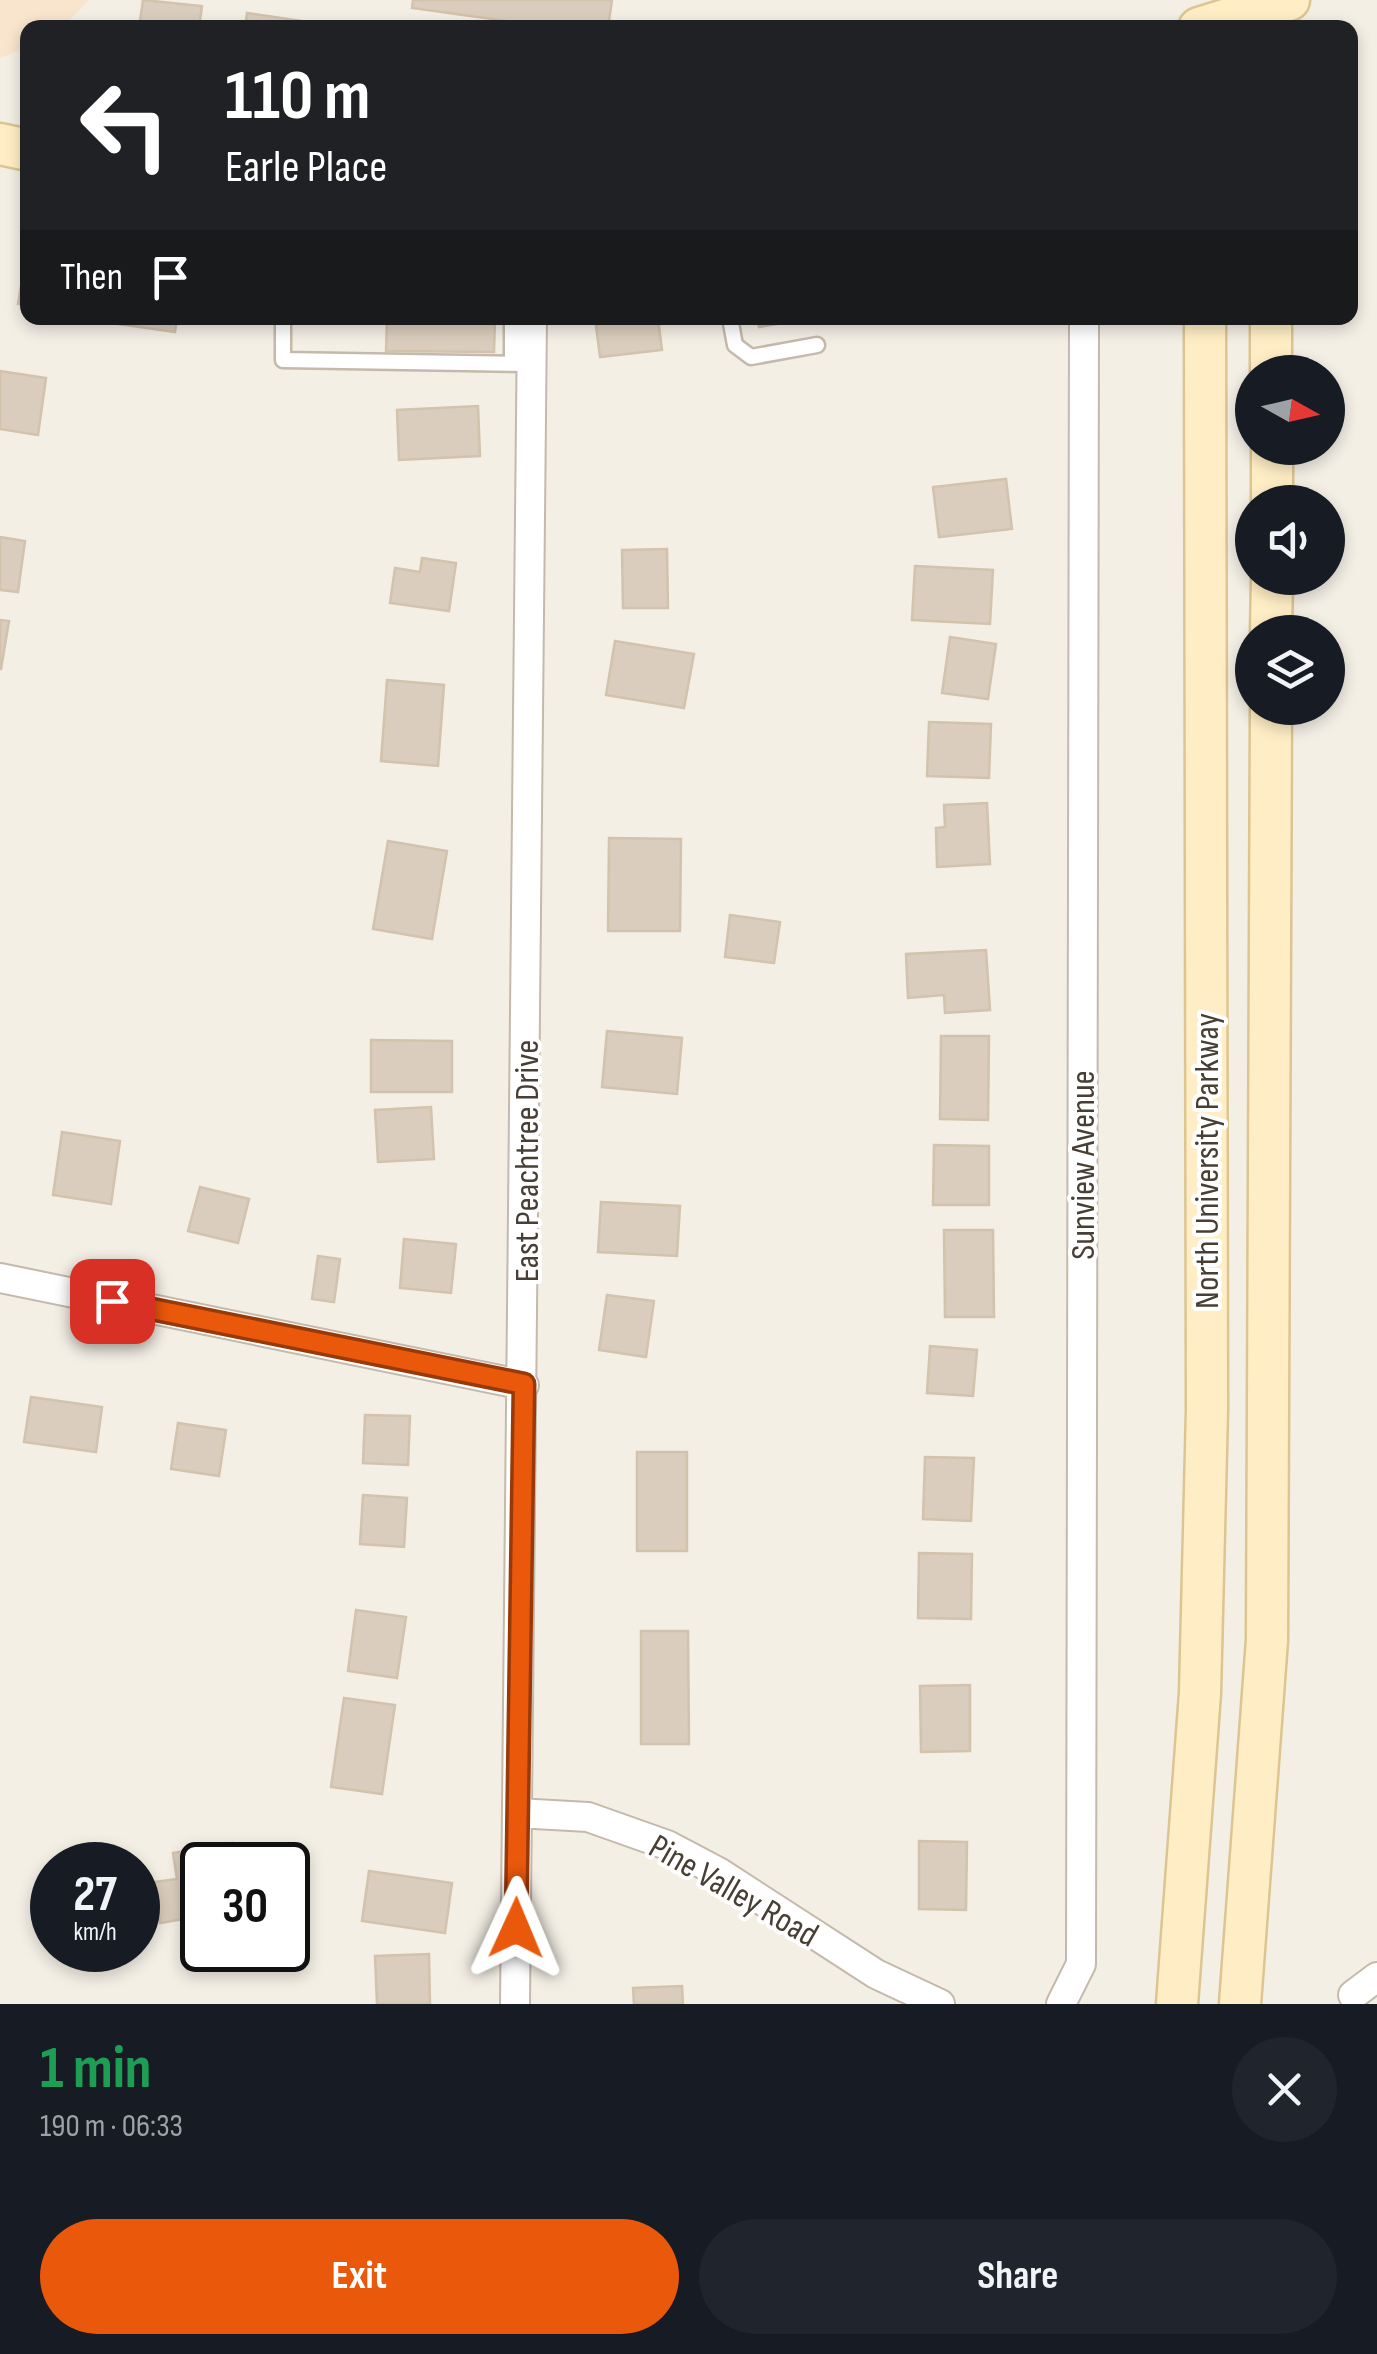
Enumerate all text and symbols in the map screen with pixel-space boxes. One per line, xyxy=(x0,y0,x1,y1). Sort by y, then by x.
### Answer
text: 110 m xyxy=(225,55,371,139)
icon: left xyxy=(60,60,190,190)
text: Earle Place xyxy=(225,140,387,195)
icon: arrive xyxy=(143,250,198,305)
text: Then xyxy=(60,255,123,300)
north arrow xyxy=(1235,355,1345,465)
map controls xyxy=(1235,355,1345,725)
button: sound xyxy=(1235,485,1345,595)
button: layers xyxy=(1235,615,1345,725)
street label: North University Parkway xyxy=(1186,1013,1229,1309)
street label: East Peachtree Drive xyxy=(506,1040,549,1282)
street label: Sunview Avenue xyxy=(1062,1070,1105,1260)
pin xyxy=(70,1259,155,1344)
icon: arrive xyxy=(85,1274,140,1329)
street label: Pine Valley Road xyxy=(641,1826,826,1957)
speed limit sign: 30 xyxy=(180,1842,310,1972)
text: 27 xyxy=(73,1865,117,1925)
position arrow xyxy=(464,1876,568,1980)
text: km/h xyxy=(73,1917,117,1948)
text: 1 min xyxy=(40,2033,152,2105)
button: close xyxy=(1232,2037,1337,2142)
text: 190 m · 06:33 xyxy=(40,2107,183,2146)
button: Exit xyxy=(40,2219,679,2334)
button: Share xyxy=(699,2219,1337,2334)

